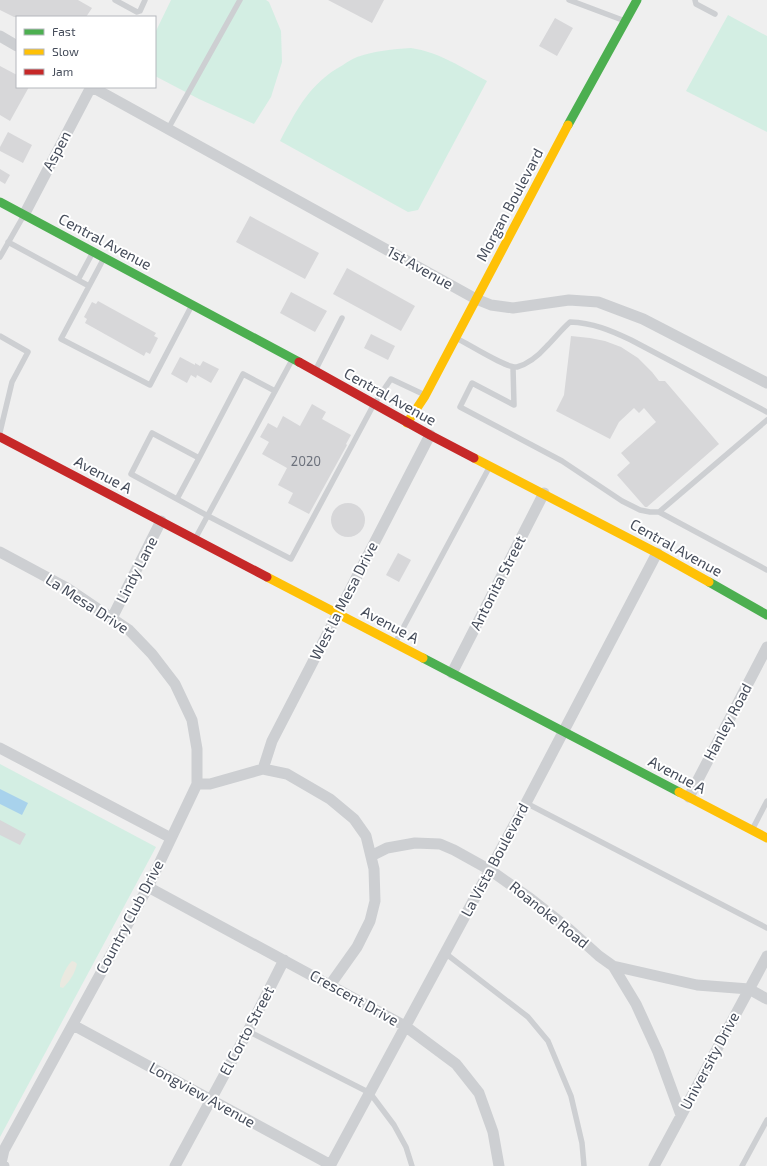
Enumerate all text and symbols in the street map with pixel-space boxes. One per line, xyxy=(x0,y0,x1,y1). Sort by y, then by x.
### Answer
legend xyxy=(16,16,156,88)
text: Fast xyxy=(52,24,76,38)
text: Slow xyxy=(52,44,79,58)
text: Jam xyxy=(52,64,73,78)
street label: Aspen xyxy=(38,128,74,173)
street label: Morgan Boulevard xyxy=(472,145,547,264)
street label: Central Avenue xyxy=(56,209,155,273)
street label: 1st Avenue xyxy=(384,242,457,293)
street label: Central Avenue xyxy=(341,363,440,429)
street label: Avenue A xyxy=(72,451,136,497)
house number: 2020 xyxy=(291,453,321,469)
street label: Central Avenue xyxy=(627,514,726,580)
street label: Antonita Street xyxy=(466,532,529,633)
street label: Lindy Lane xyxy=(112,533,161,606)
street label: West la Mesa Drive xyxy=(305,538,381,663)
street label: La Mesa Drive xyxy=(43,570,132,637)
street label: Avenue A xyxy=(359,601,423,647)
street label: Hanley Road xyxy=(699,680,755,763)
street label: Avenue A xyxy=(646,751,710,797)
street label: La Vista Boulevard xyxy=(457,800,532,919)
street label: Country Club Drive xyxy=(92,857,167,976)
street label: Roanoke Road xyxy=(506,877,593,952)
street label: Crescent Drive xyxy=(307,965,402,1029)
street label: El Corto Street xyxy=(215,983,277,1078)
street label: University Drive xyxy=(676,1009,742,1112)
street label: Longview Avenue xyxy=(146,1058,259,1131)

